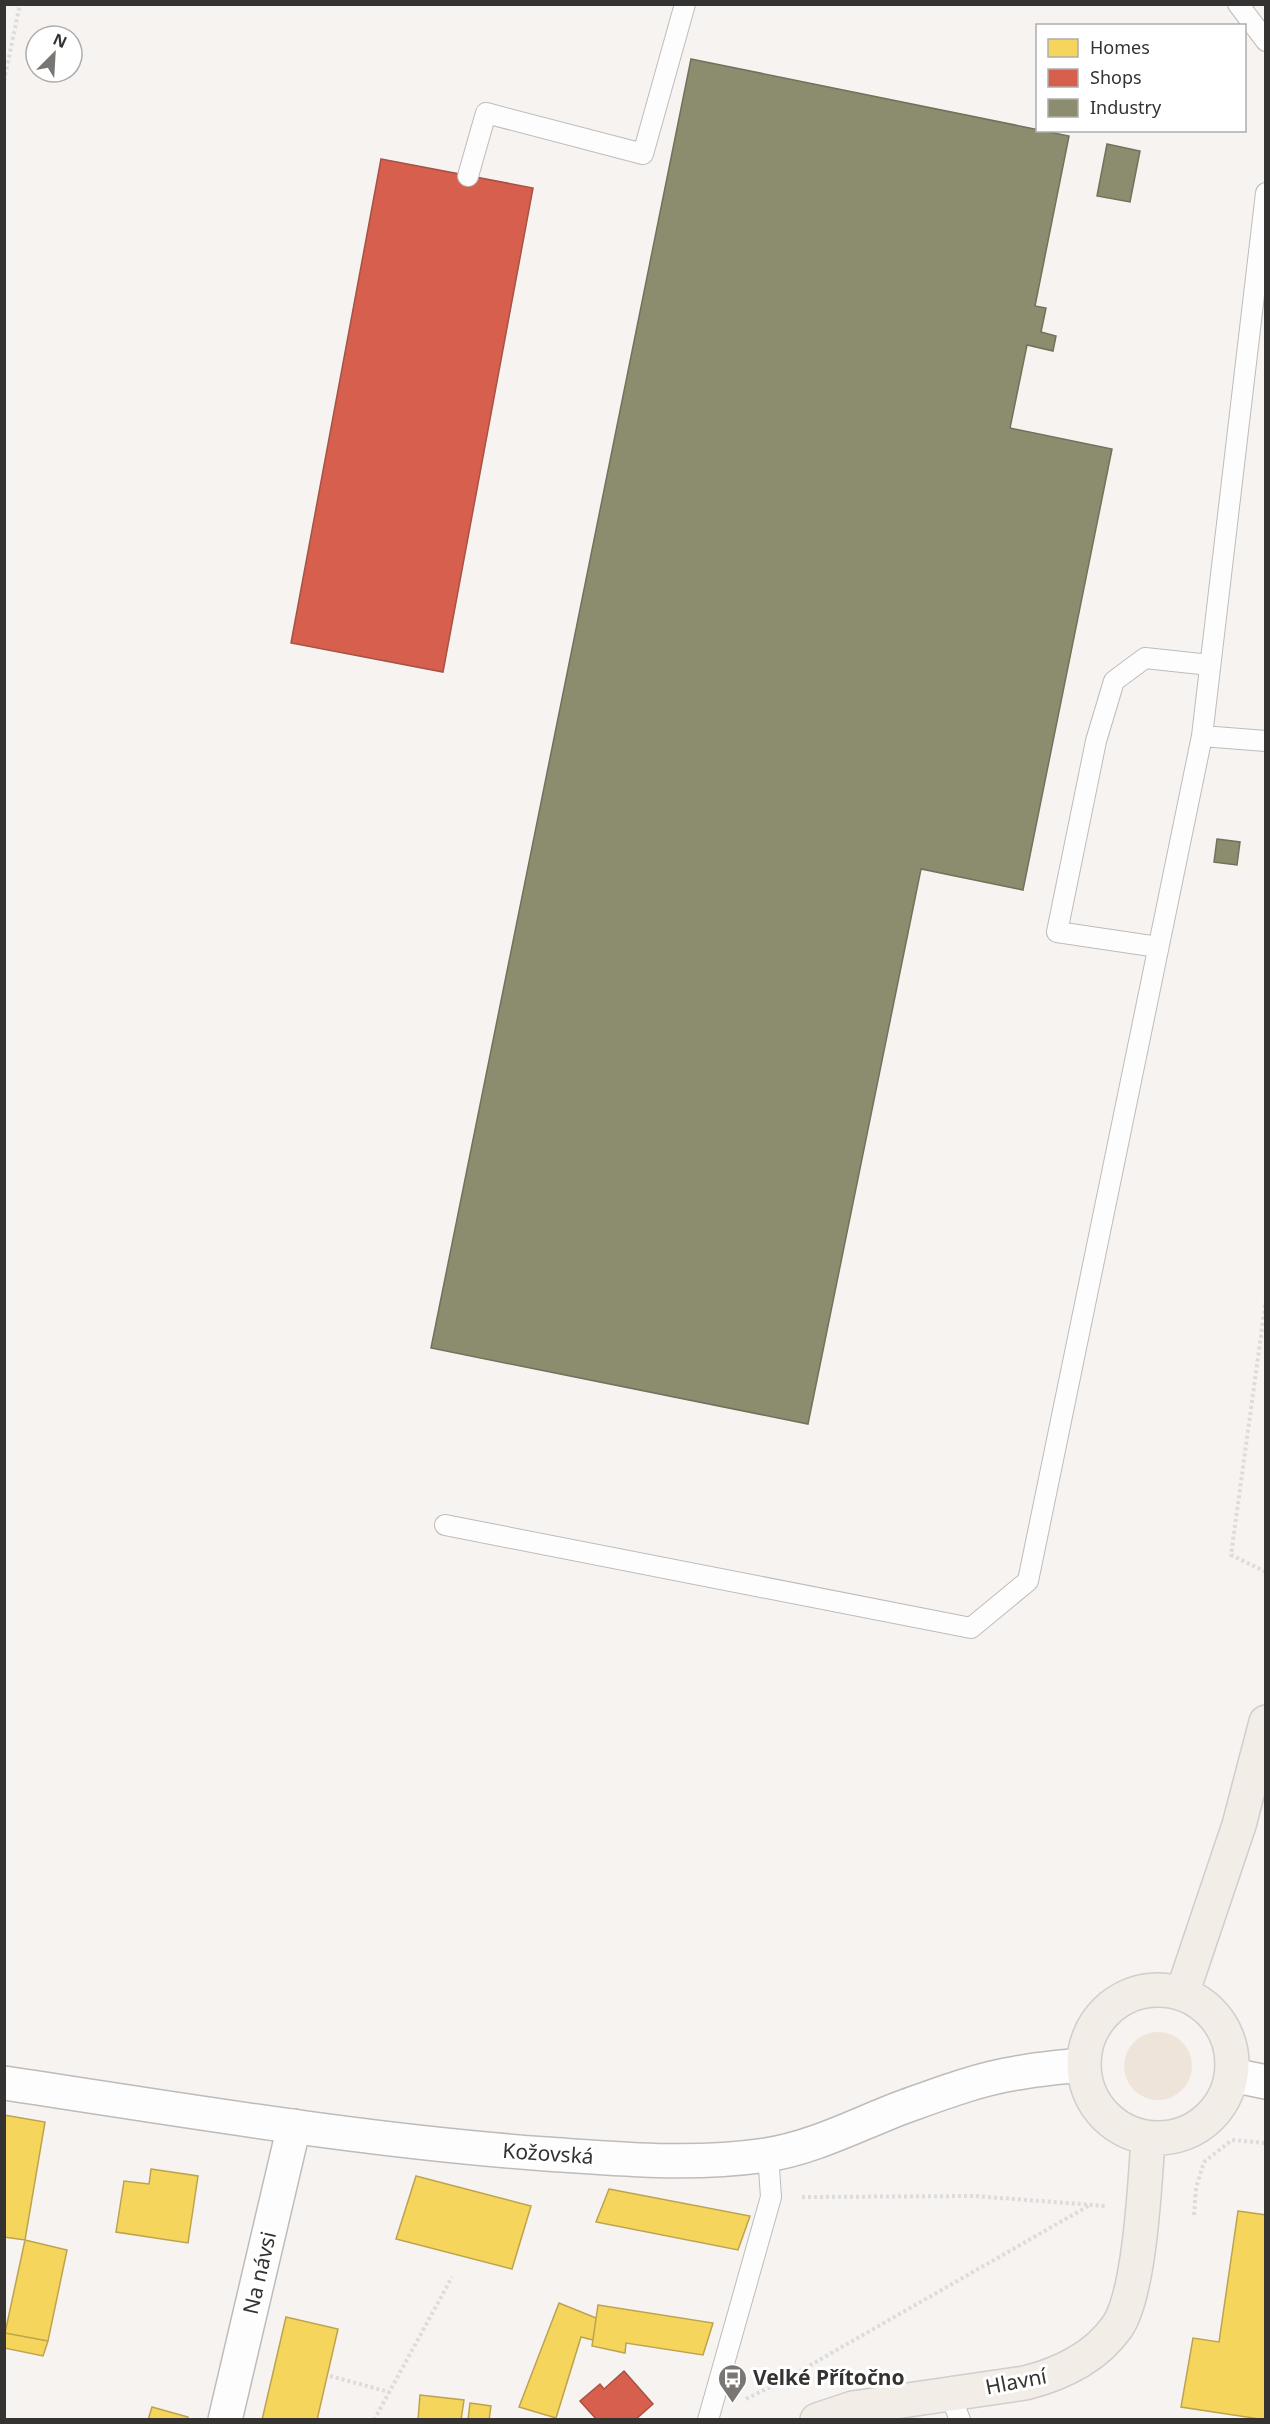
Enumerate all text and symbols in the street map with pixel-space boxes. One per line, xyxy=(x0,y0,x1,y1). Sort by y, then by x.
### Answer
north arrow xyxy=(24,24,84,84)
legend xyxy=(1036,24,1246,132)
text: N xyxy=(50,28,71,53)
text: Homes xyxy=(1090,35,1150,59)
text: Shops xyxy=(1090,65,1142,89)
text: Industry xyxy=(1090,95,1162,119)
street label: Kožovská xyxy=(502,2136,595,2170)
street label: Na návsi xyxy=(236,2229,282,2317)
street label: Hlavní xyxy=(983,2361,1049,2401)
bus stop icon: Velké Přítočno xyxy=(716,2362,748,2404)
place label: Velké Přítočno xyxy=(753,2363,905,2391)

